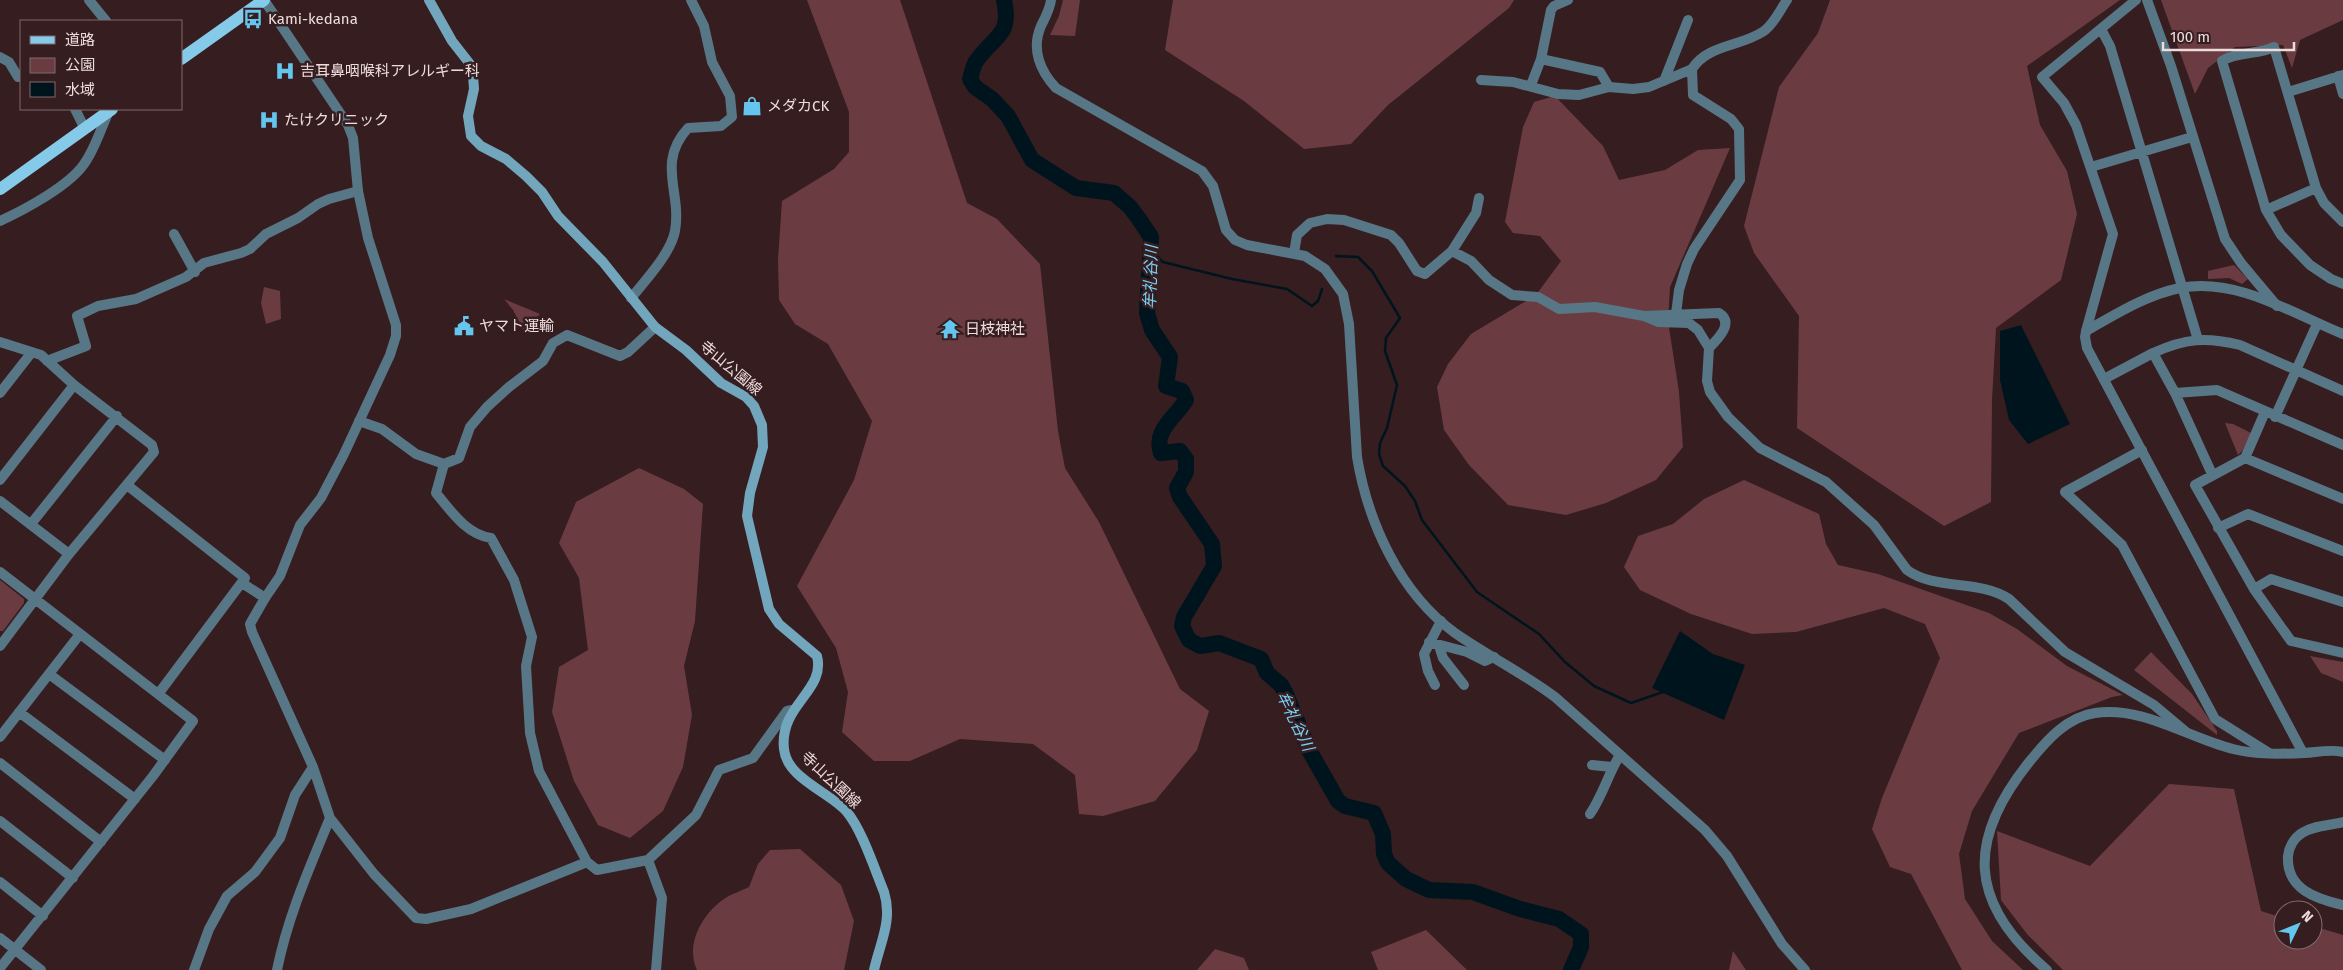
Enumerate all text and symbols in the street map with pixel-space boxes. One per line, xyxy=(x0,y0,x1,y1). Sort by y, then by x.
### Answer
bus stop icon: Kami-kedana xyxy=(242,8,264,30)
place label: Kami-kedana xyxy=(268,10,358,28)
legend xyxy=(20,20,182,110)
scale bar xyxy=(2163,20,2294,52)
text: 100 m xyxy=(2170,28,2210,46)
text: 道路 xyxy=(65,31,95,49)
text: 公園 xyxy=(65,56,95,74)
hospital icon: 吉耳鼻咽喉科アレルギー科 xyxy=(274,60,296,82)
place label: 吉耳鼻咽喉科アレルギー科 xyxy=(300,62,480,80)
text: 水域 xyxy=(65,81,95,99)
shop icon: メダカCK xyxy=(741,95,763,117)
place label: メダカCK xyxy=(767,97,829,115)
hospital icon: たけクリニック xyxy=(258,109,280,131)
place label: たけクリニック xyxy=(284,111,389,129)
water label: 牟礼谷川 xyxy=(1140,243,1161,309)
public building icon: ヤマト運輸 xyxy=(453,315,475,337)
place label: ヤマト運輸 xyxy=(479,317,554,335)
temple icon: 日枝神社 xyxy=(939,318,961,340)
place label: 日枝神社 xyxy=(965,320,1025,338)
street label: 寺山公園線 xyxy=(696,337,766,399)
water label: 牟礼谷川 xyxy=(1273,688,1319,756)
street label: 寺山公園線 xyxy=(797,748,865,812)
north arrow xyxy=(2273,900,2323,950)
text: N xyxy=(2298,907,2317,926)

